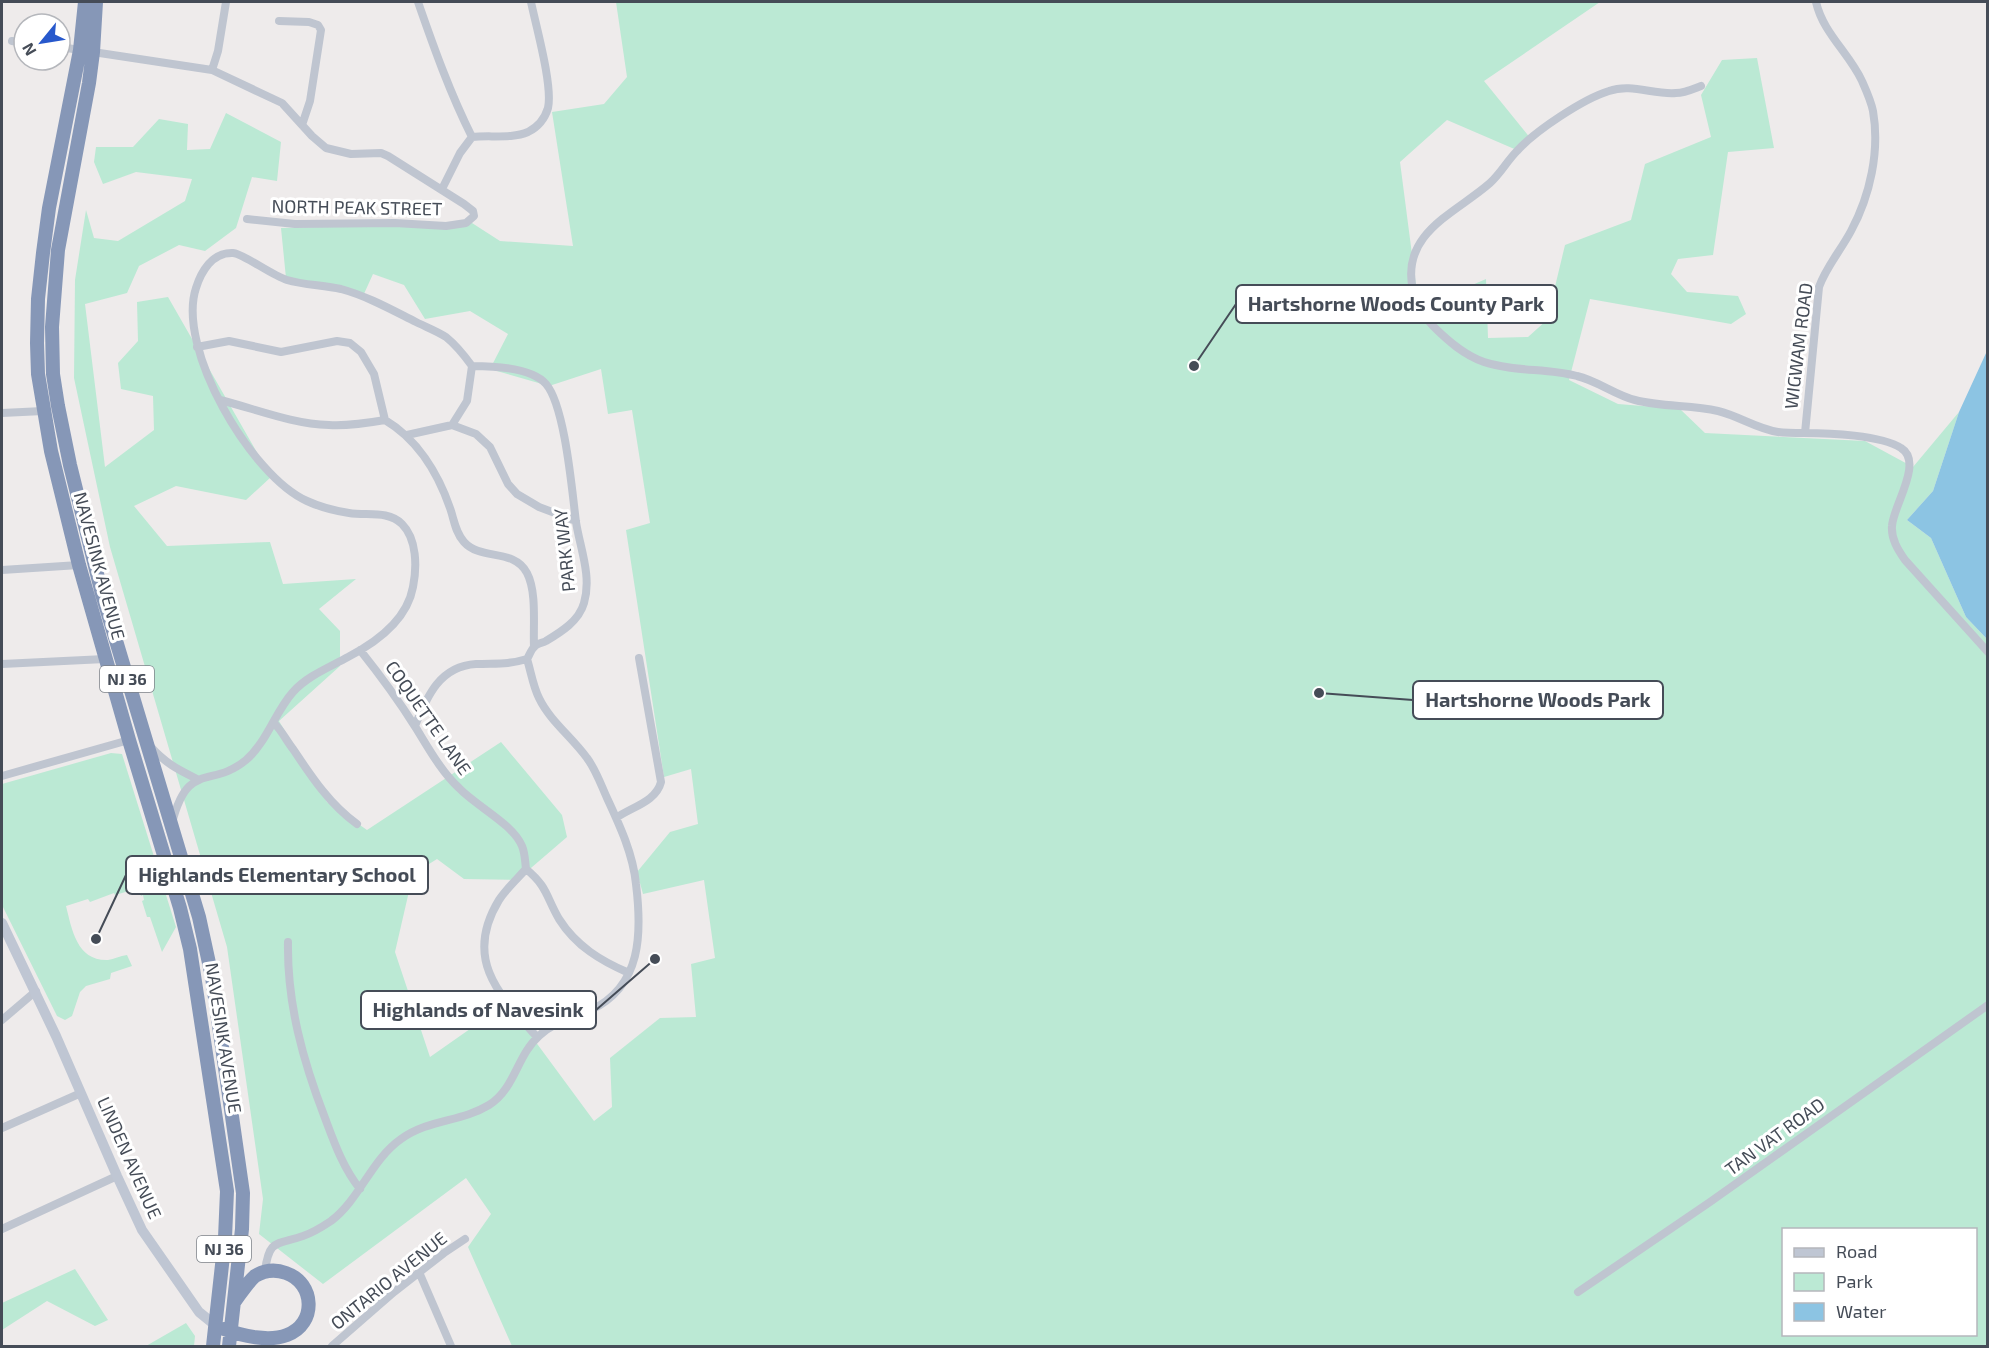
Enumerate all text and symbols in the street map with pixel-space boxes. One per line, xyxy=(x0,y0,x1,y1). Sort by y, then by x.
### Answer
north arrow xyxy=(12,12,72,72)
text: N xyxy=(17,40,40,60)
street label: NORTH PEAK STREET xyxy=(271,195,443,219)
street label: WIGWAM ROAD xyxy=(1779,282,1817,410)
callout: Hartshorne Woods County Park xyxy=(1236,285,1557,323)
text: Hartshorne Woods County Park xyxy=(1248,291,1545,316)
street label: NAVESINK AVENUE xyxy=(70,489,130,642)
street label: PARK WAY xyxy=(549,507,579,593)
street label: COQUETTE LANE xyxy=(381,656,476,779)
road number: NJ 36 xyxy=(100,666,154,692)
callout: Hartshorne Woods Park xyxy=(1413,681,1663,719)
text: Hartshorne Woods Park xyxy=(1425,687,1652,711)
callout: Highlands Elementary School xyxy=(126,856,428,894)
text: Highlands Elementary School xyxy=(138,862,416,887)
street label: NAVESINK AVENUE xyxy=(201,961,247,1115)
callout: Highlands of Navesink xyxy=(361,991,596,1029)
text: Highlands of Navesink xyxy=(372,997,584,1021)
street label: LINDEN AVENUE xyxy=(93,1093,167,1222)
street label: TAN VAT ROAD xyxy=(1720,1093,1828,1180)
street label: ONTARIO AVENUE xyxy=(326,1227,451,1334)
legend xyxy=(1782,1228,1977,1336)
road number: NJ 36 xyxy=(197,1236,251,1262)
text: Road xyxy=(1836,1240,1877,1262)
text: Park xyxy=(1836,1270,1873,1292)
text: Water xyxy=(1836,1300,1886,1322)

